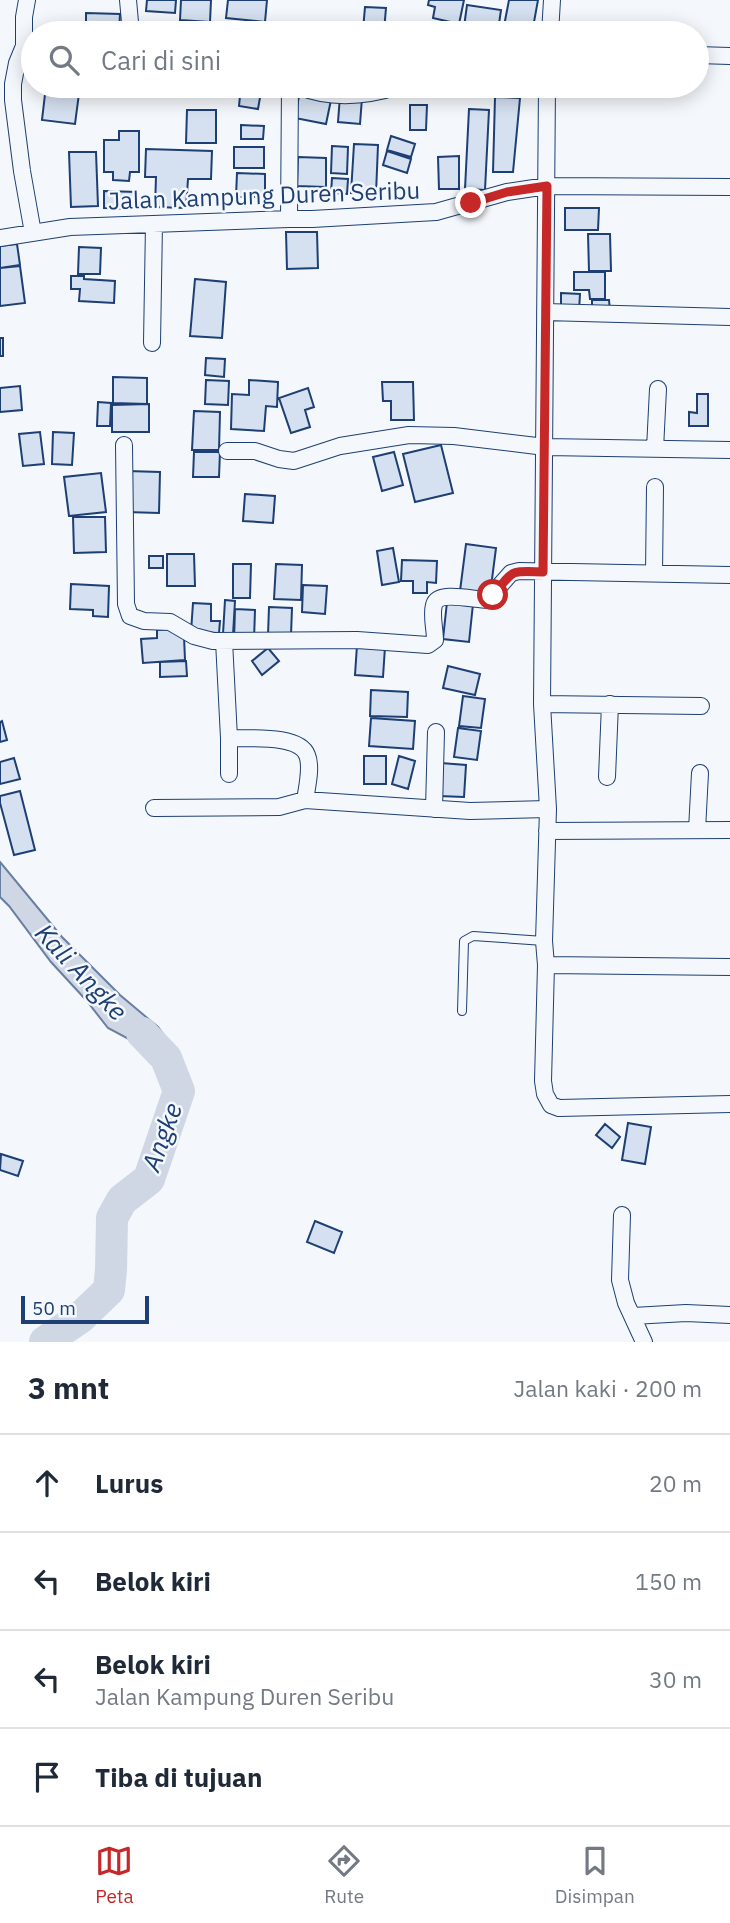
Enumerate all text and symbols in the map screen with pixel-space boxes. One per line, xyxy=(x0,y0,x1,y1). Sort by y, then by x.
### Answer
search box xyxy=(21,21,709,98)
icon: search xyxy=(45,41,83,79)
text: Cari di sini xyxy=(101,43,221,77)
street label: Jalan Kampung Duren Seribu xyxy=(107,174,421,216)
route end xyxy=(455,187,486,218)
route start xyxy=(477,579,508,610)
water label: Kali Angke xyxy=(28,916,135,1027)
water label: Angke xyxy=(133,1098,189,1176)
scale bar xyxy=(21,1293,149,1325)
text: 50 m xyxy=(32,1296,76,1320)
text: 3 mnt xyxy=(28,1368,109,1407)
text: Jalan kaki · 200 m xyxy=(514,1373,702,1403)
icon: ahead xyxy=(28,1464,66,1502)
text: Lurus xyxy=(95,1466,163,1500)
text: 20 m xyxy=(649,1468,702,1498)
icon: left xyxy=(28,1562,66,1600)
text: Belok kiri xyxy=(95,1564,211,1598)
text: 150 m xyxy=(635,1566,702,1596)
text: Belok kiri xyxy=(95,1647,211,1681)
icon: left xyxy=(28,1660,66,1698)
text: 30 m xyxy=(649,1664,702,1694)
text: Jalan Kampung Duren Seribu xyxy=(95,1681,394,1711)
icon: arrive xyxy=(28,1758,66,1796)
text: Tiba di tujuan xyxy=(95,1760,262,1794)
tab: Peta xyxy=(95,1842,134,1908)
tab: Rute xyxy=(324,1842,364,1908)
tab: Disimpan xyxy=(555,1842,635,1908)

